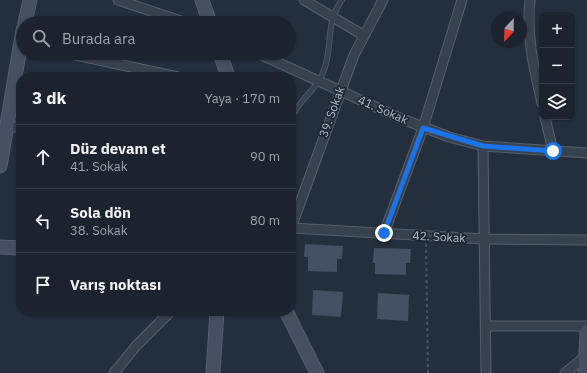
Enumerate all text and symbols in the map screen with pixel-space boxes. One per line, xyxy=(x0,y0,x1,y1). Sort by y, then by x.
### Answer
north arrow xyxy=(491,12,527,48)
map controls xyxy=(539,12,575,120)
button: + xyxy=(539,12,575,48)
search box xyxy=(16,16,296,60)
icon: search xyxy=(30,27,52,49)
text: Burada ara xyxy=(62,29,136,48)
button: − xyxy=(539,48,575,84)
street label: 39. Sokak xyxy=(315,84,348,139)
button: layers xyxy=(539,84,575,120)
text: 3 dk xyxy=(32,87,66,109)
text: Yaya · 170 m xyxy=(205,90,280,107)
street label: 41. Sokak xyxy=(356,92,411,127)
text: Düz devam et xyxy=(70,139,166,158)
route start xyxy=(544,142,562,160)
icon: ahead xyxy=(32,146,54,168)
text: 90 m xyxy=(250,148,280,165)
text: 41. Sokak xyxy=(70,158,128,175)
text: Sola dön xyxy=(70,203,131,222)
icon: left xyxy=(32,210,54,232)
text: 80 m xyxy=(250,212,280,229)
text: 38. Sokak xyxy=(70,222,128,239)
route end xyxy=(375,224,393,242)
street label: 42. Sokak xyxy=(412,228,467,245)
icon: arrive xyxy=(32,274,54,296)
text: Varış noktası xyxy=(70,275,161,294)

